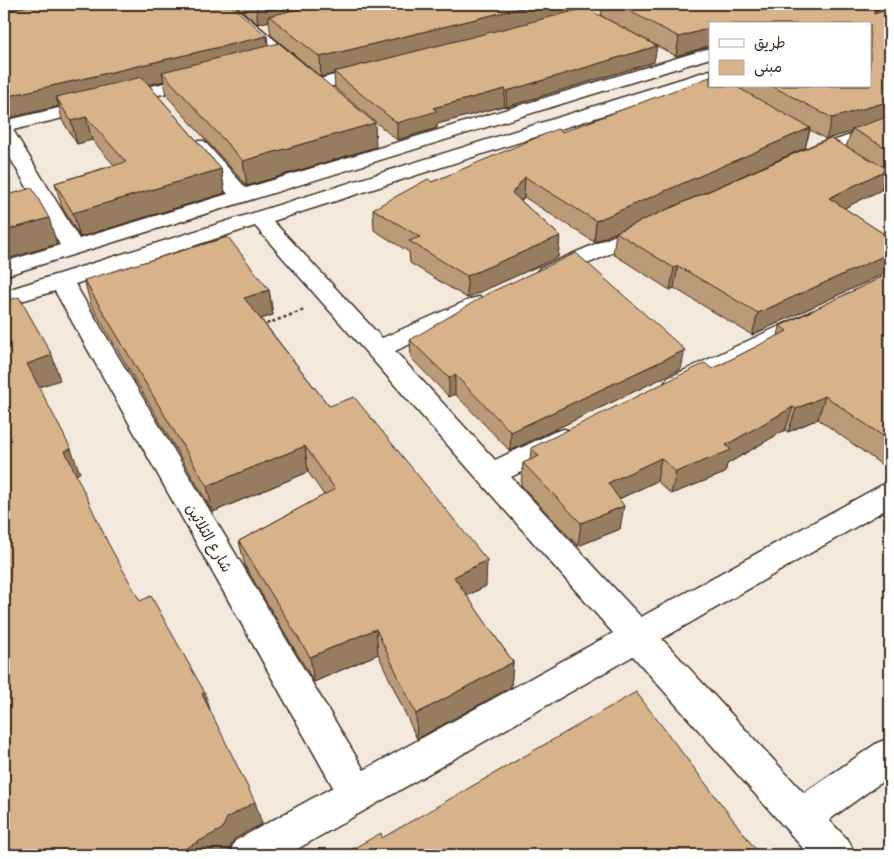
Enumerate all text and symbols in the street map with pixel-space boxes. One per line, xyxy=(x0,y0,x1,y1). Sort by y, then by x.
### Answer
legend xyxy=(709,22,872,88)
text: طريق xyxy=(754,34,786,56)
text: مبنى xyxy=(754,58,782,80)
street label: شارع الثلاثين xyxy=(179,500,236,578)

